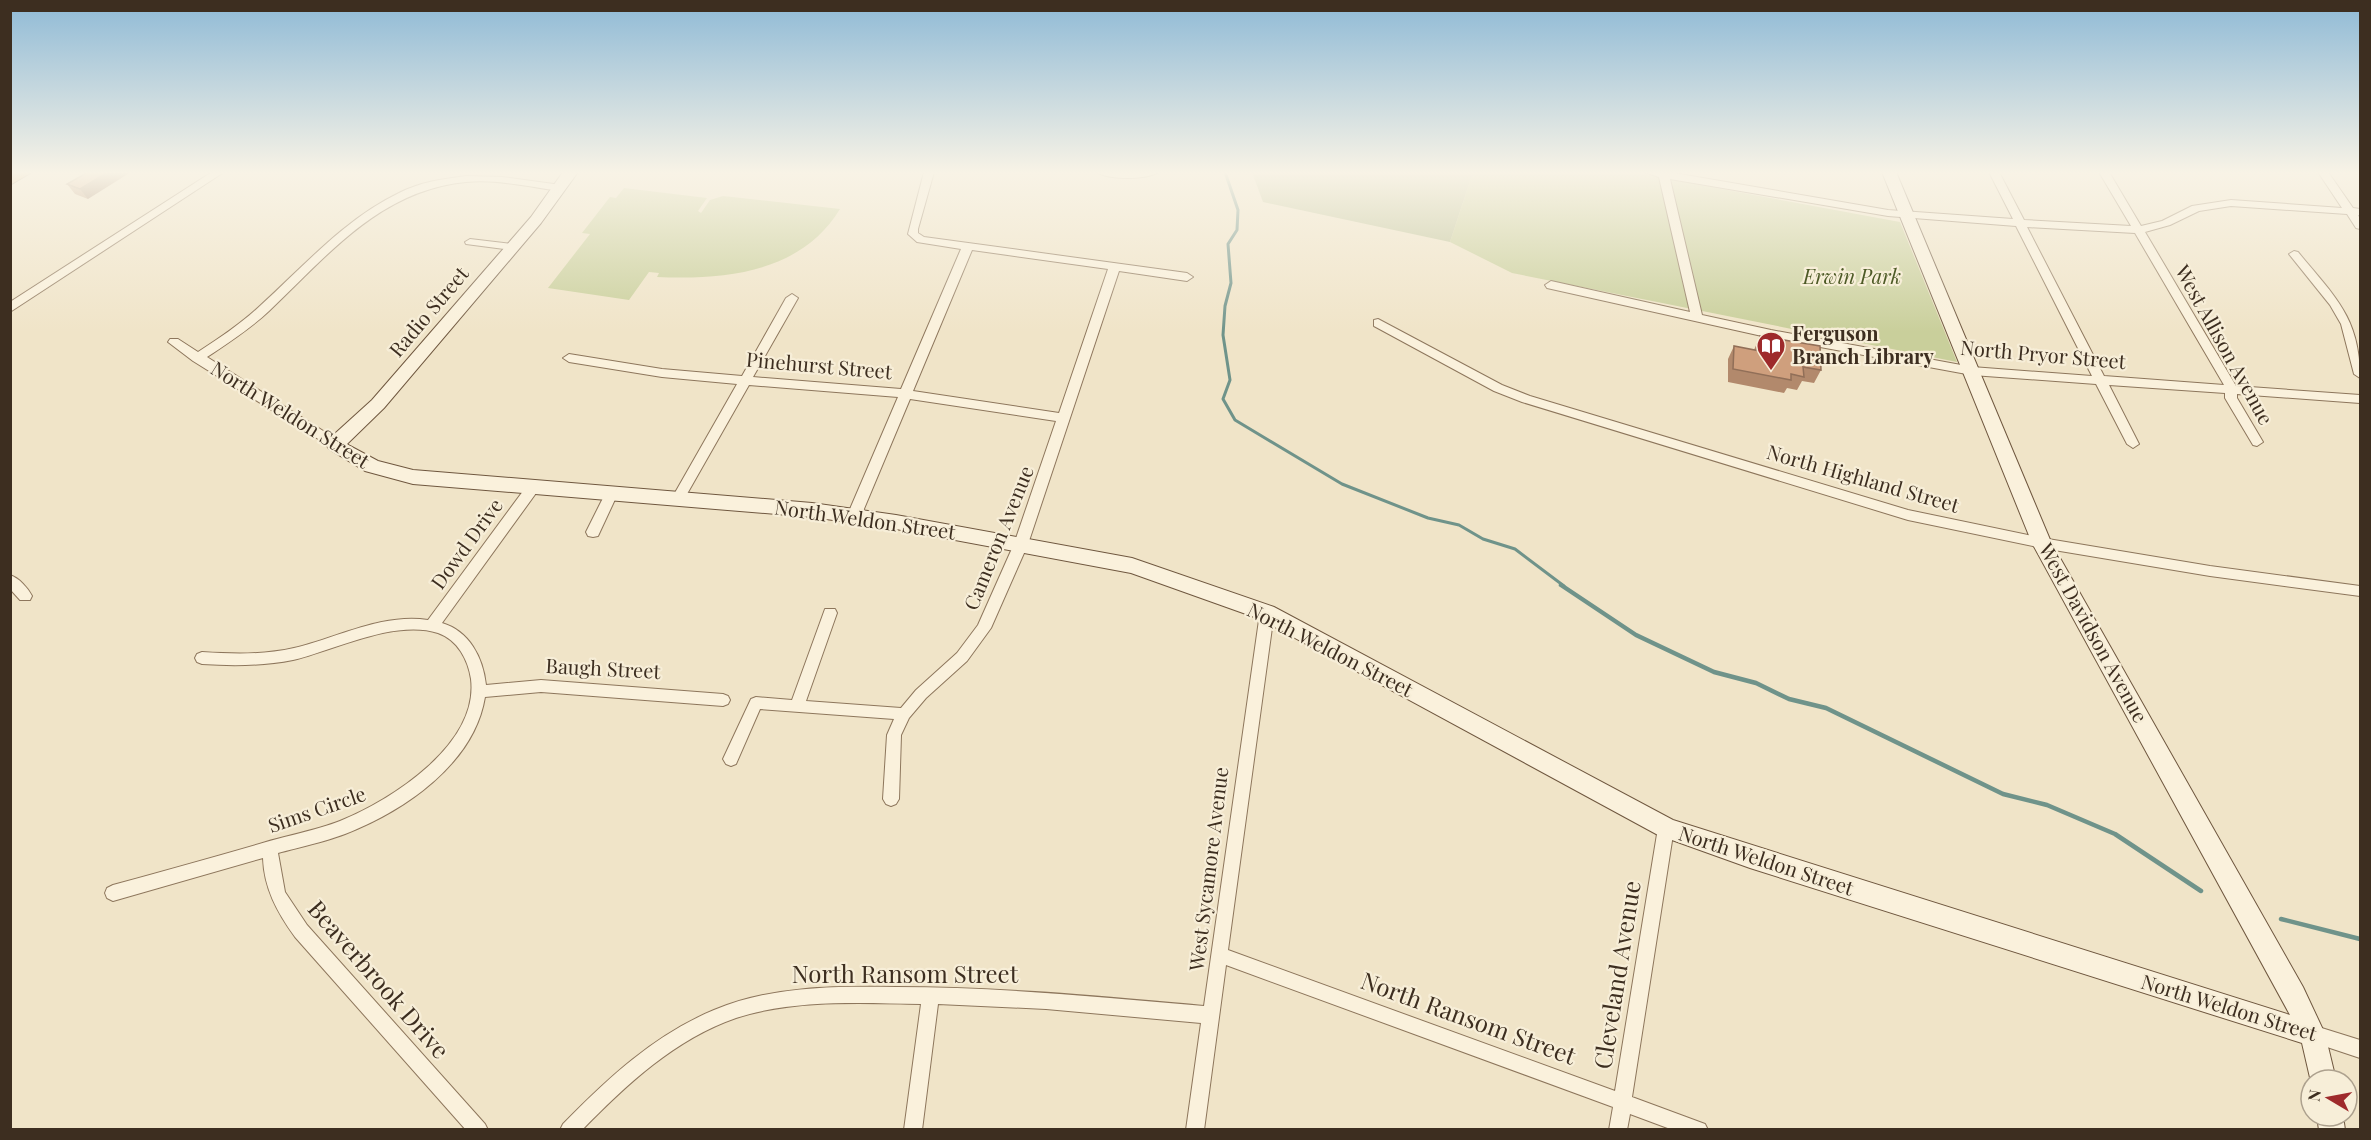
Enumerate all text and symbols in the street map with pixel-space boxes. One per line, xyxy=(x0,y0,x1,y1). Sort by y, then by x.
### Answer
street label: West Allison Avenue xyxy=(2170,259,2280,429)
street label: Radio Street xyxy=(382,260,474,362)
park label: Erwin Park xyxy=(1802,262,1901,289)
place label: Ferguson Branch Library xyxy=(1792,319,1934,369)
library icon: Ferguson Branch Library xyxy=(1755,330,1787,372)
street label: North Pryor Street xyxy=(1959,333,2128,374)
street label: Pinehurst Street xyxy=(745,345,894,384)
street label: North Weldon Street xyxy=(206,354,376,474)
street label: North Highland Street xyxy=(1764,437,1964,518)
street label: Cameron Avenue xyxy=(956,461,1039,614)
street label: Dowd Drive xyxy=(424,492,508,594)
street label: North Weldon Street xyxy=(773,492,958,545)
street label: West Davidson Avenue xyxy=(2033,537,2155,727)
street label: North Weldon Street xyxy=(1243,595,1419,702)
street label: Baugh Street xyxy=(545,651,662,684)
street label: West Sycamore Avenue xyxy=(1181,765,1233,973)
street label: Sims Circle xyxy=(264,779,369,838)
street label: North Weldon Street xyxy=(1676,819,1858,901)
street label: Cleveland Avenue xyxy=(1585,878,1647,1071)
street label: Beaverbrook Drive xyxy=(302,893,457,1065)
street label: North Ransom Street xyxy=(792,957,1019,989)
street label: North Ransom Street xyxy=(1357,963,1581,1071)
street label: North Weldon Street xyxy=(2138,967,2321,1046)
north arrow xyxy=(2299,1068,2359,1128)
text: N xyxy=(2302,1087,2325,1103)

